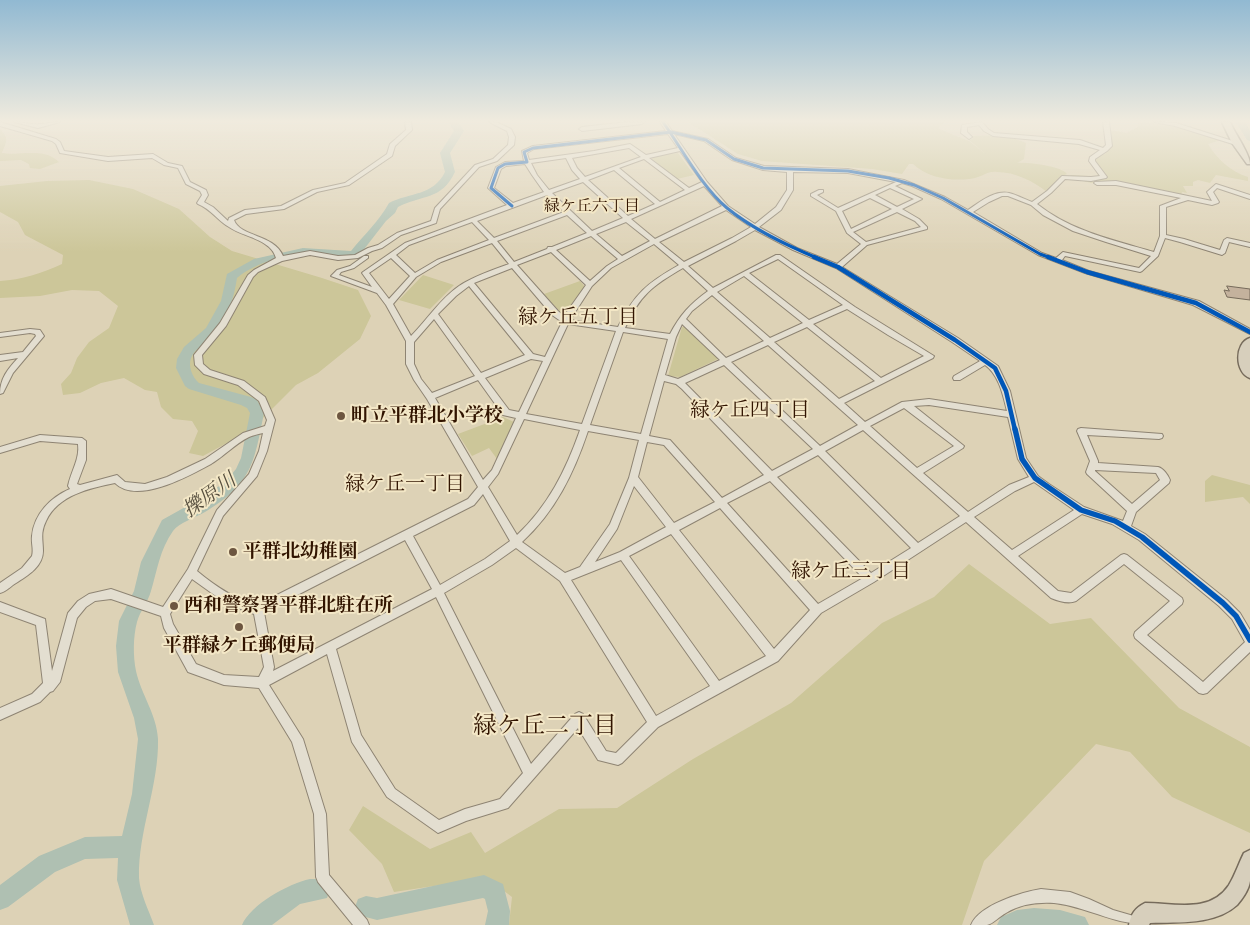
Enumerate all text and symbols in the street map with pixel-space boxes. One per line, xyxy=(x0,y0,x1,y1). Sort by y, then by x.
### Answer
district label: 緑ケ丘六丁目 xyxy=(544,197,640,217)
district label: 緑ケ丘五丁目 xyxy=(518,306,638,330)
district label: 緑ケ丘四丁目 xyxy=(690,399,810,423)
place label: 町立平群北小学校 xyxy=(351,405,503,427)
marker: 町立平群北小学校 xyxy=(335,410,347,422)
water label: 擽原川 xyxy=(179,469,241,523)
district label: 緑ケ丘一丁目 xyxy=(345,473,465,497)
place label: 平群北幼稚園 xyxy=(243,541,357,563)
marker: 平群北幼稚園 xyxy=(227,546,239,558)
district label: 緑ケ丘三丁目 xyxy=(791,560,911,584)
place label: 西和警察署平群北駐在所 xyxy=(184,595,393,617)
marker: 西和警察署平群北駐在所 xyxy=(168,600,180,612)
marker: 平群緑ケ丘郵便局 xyxy=(233,621,245,633)
place label: 平群緑ケ丘郵便局 xyxy=(163,635,315,657)
district label: 緑ケ丘二丁目 xyxy=(473,713,617,741)

